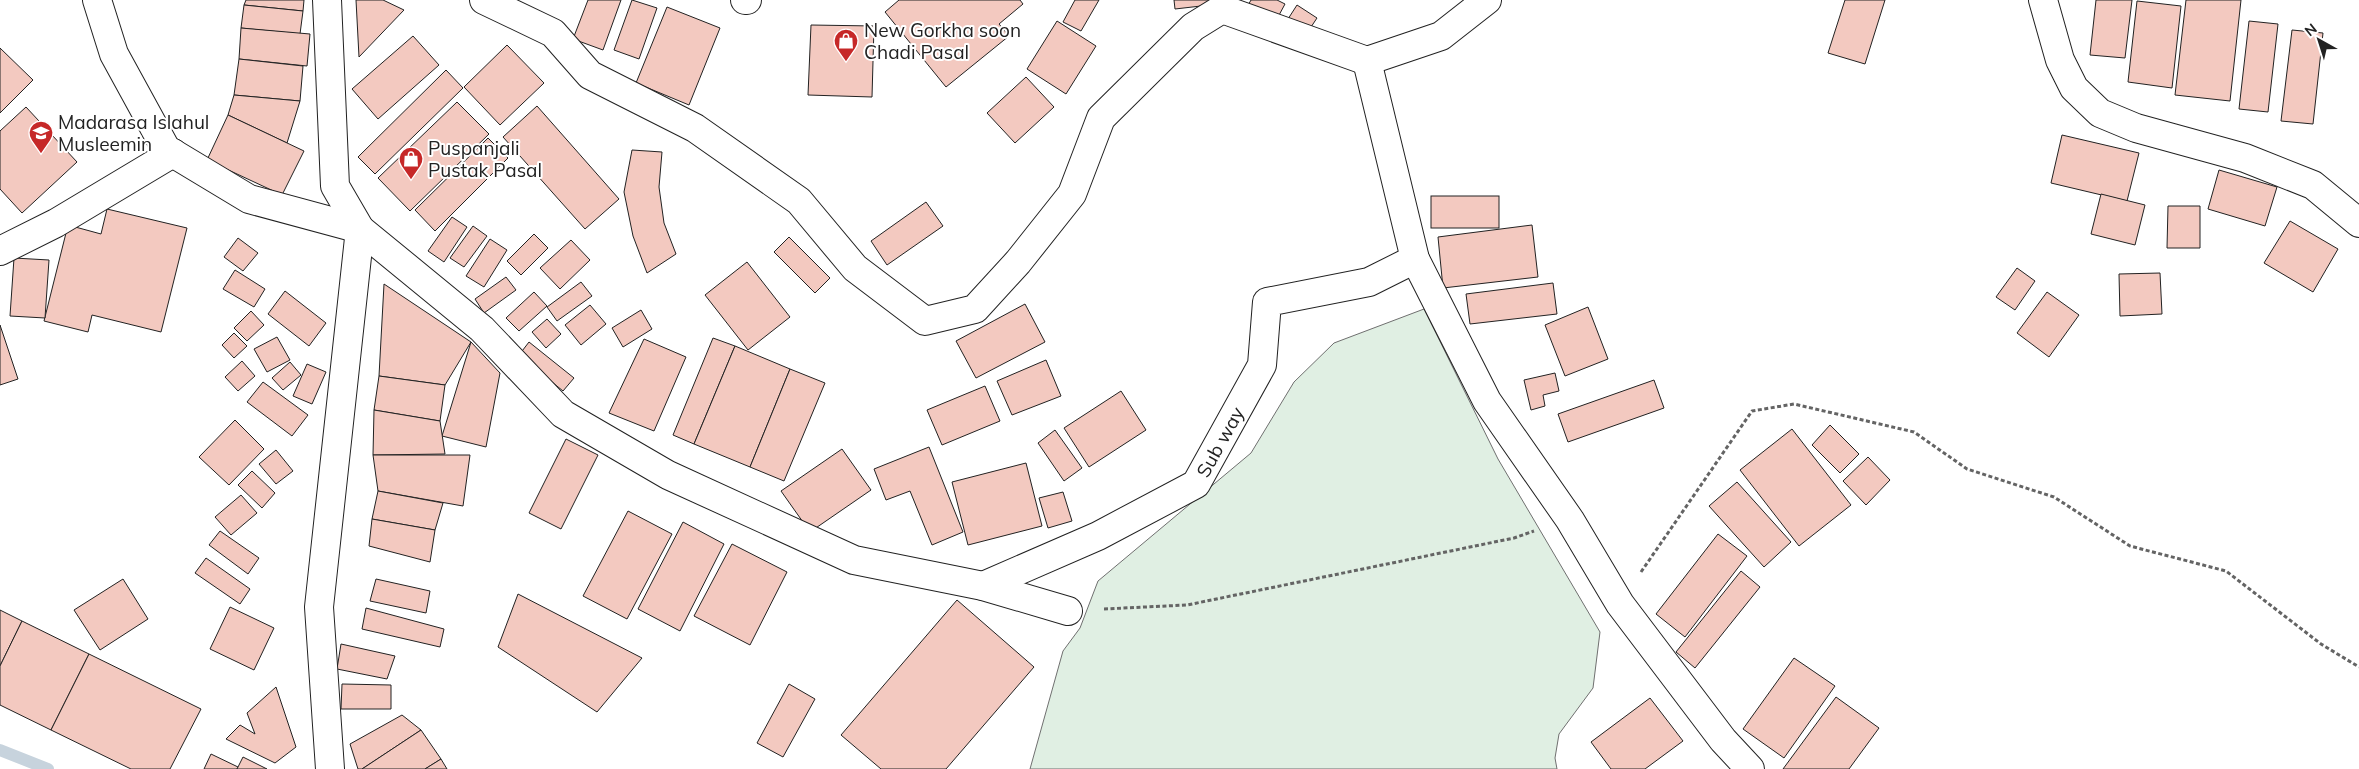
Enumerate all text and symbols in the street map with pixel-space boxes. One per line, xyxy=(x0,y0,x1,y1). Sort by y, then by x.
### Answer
north arrow xyxy=(2294,15,2344,65)
place label: New Gorkha soon Chadi Pasal xyxy=(864,18,1021,64)
text: N xyxy=(2301,20,2321,40)
shop icon: New Gorkha soon Chadi Pasal xyxy=(833,28,859,62)
place label: Madarasa Islahul Musleemin xyxy=(58,110,209,156)
school or university icon: Madarasa Islahul Musleemin xyxy=(28,120,54,154)
place label: Puspanjali Pustak Pasal xyxy=(428,136,542,182)
shop icon: Puspanjali Pustak Pasal xyxy=(398,146,424,180)
street label: Sub way xyxy=(1191,403,1249,481)

